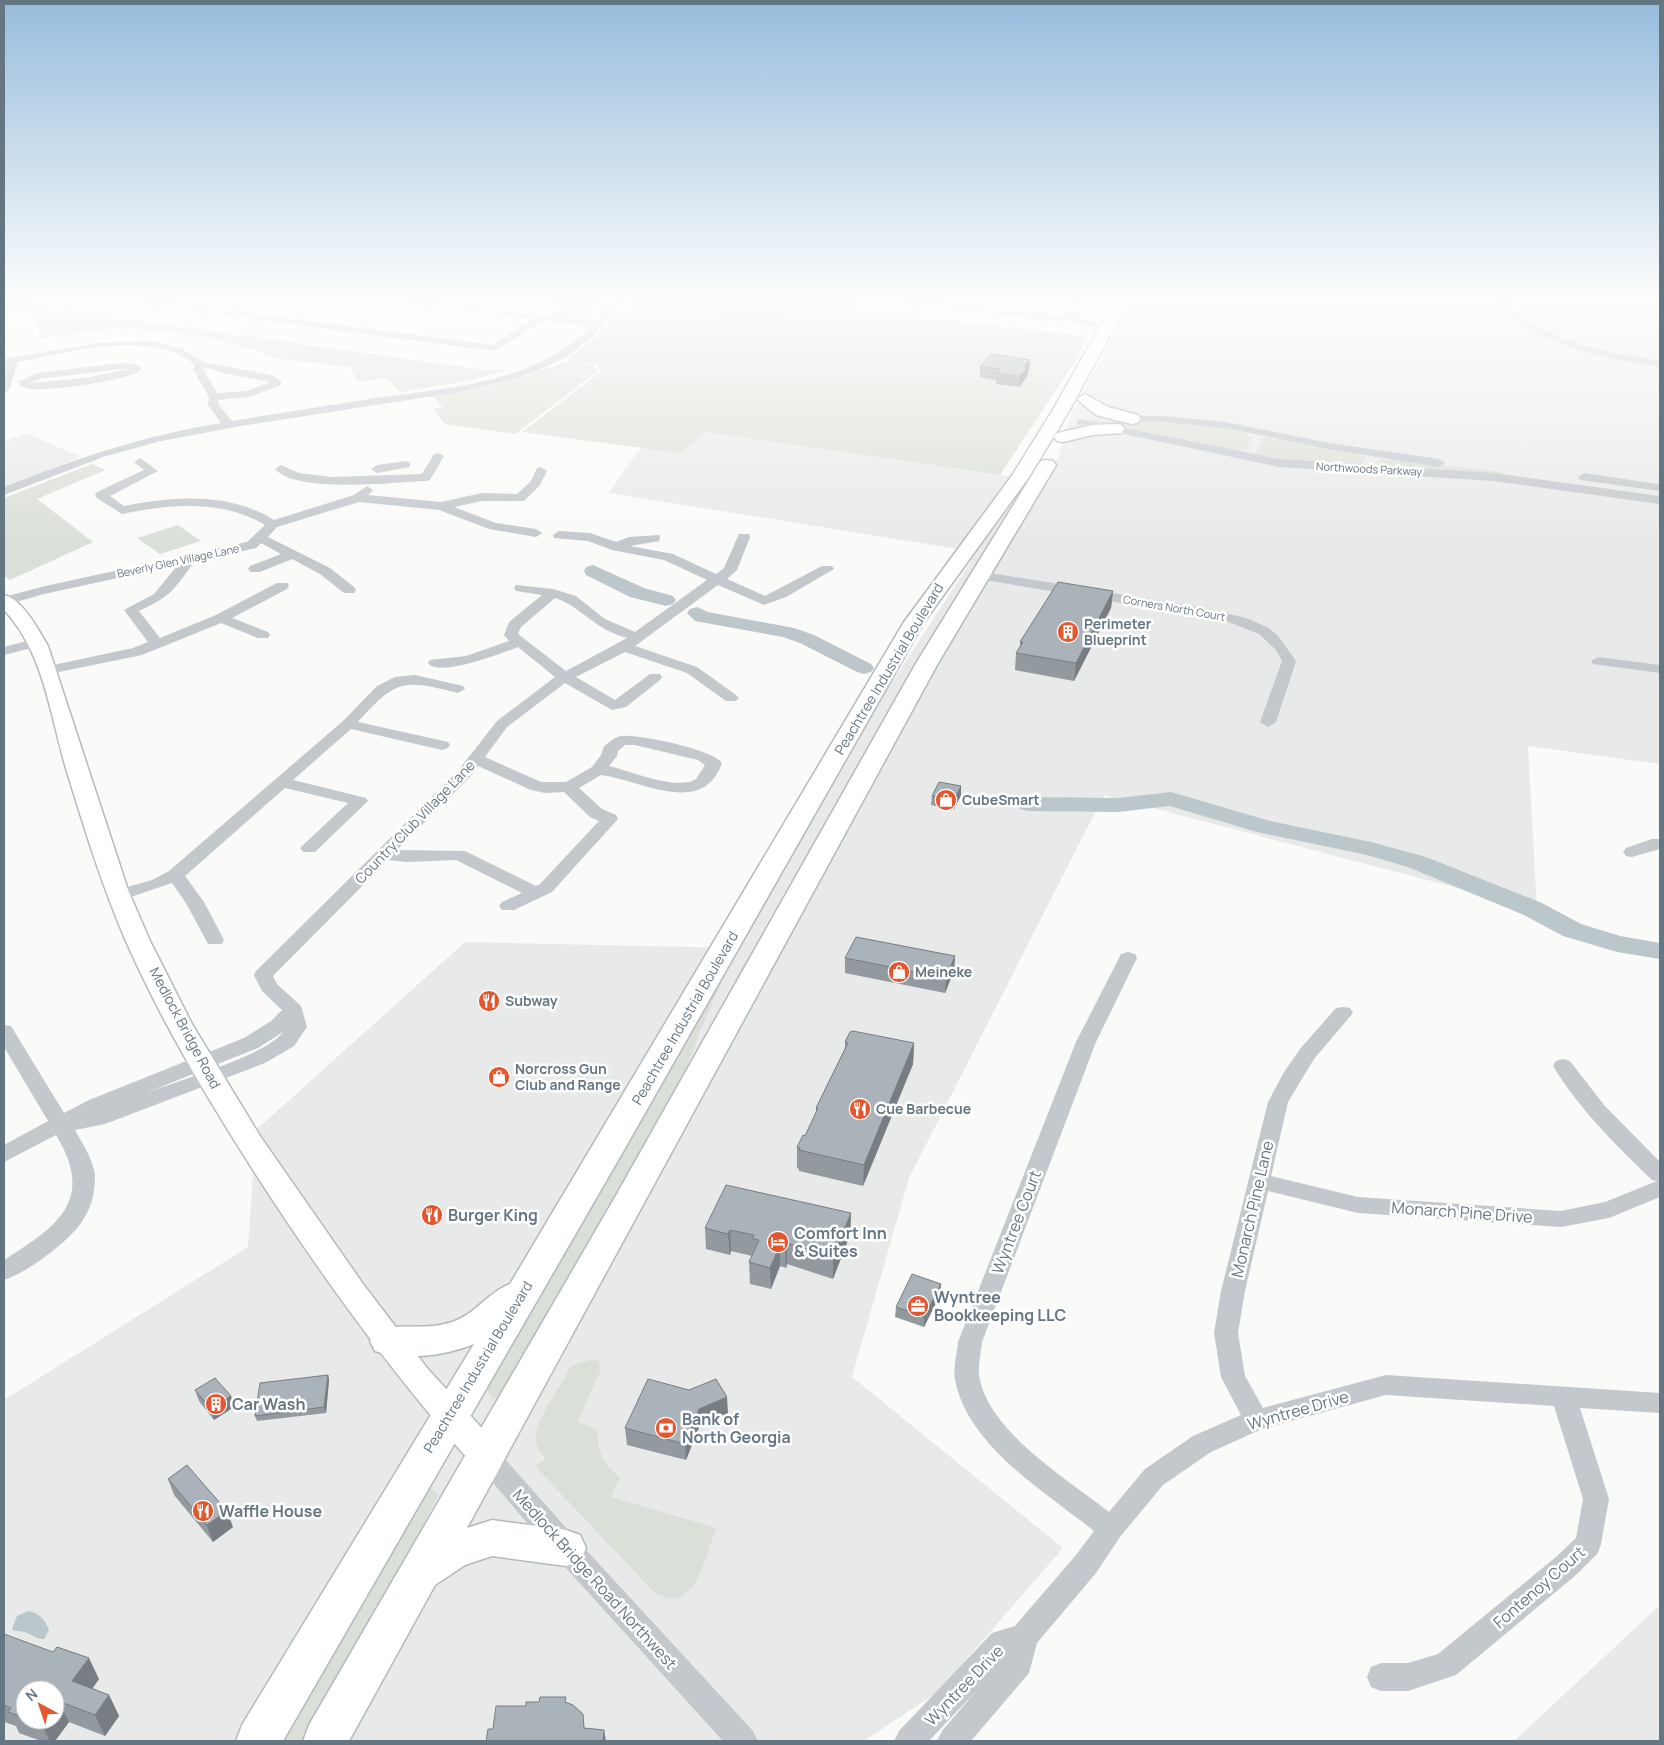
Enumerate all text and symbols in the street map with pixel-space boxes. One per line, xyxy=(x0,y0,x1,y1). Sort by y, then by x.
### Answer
street label: Northwoods Parkway xyxy=(1316,458,1423,479)
street label: Beverly Glen Village Lane xyxy=(115,540,241,581)
street label: Peachtree Industrial Boulevard xyxy=(830,579,948,758)
street label: Corners North Court xyxy=(1122,591,1226,624)
place label: Perimeter Blueprint xyxy=(1084,614,1152,649)
building icon: Perimeter Blueprint xyxy=(1056,620,1080,644)
street label: Country Club Village Lane xyxy=(351,756,479,888)
shop icon: CubeSmart xyxy=(934,788,958,812)
place label: CubeSmart xyxy=(962,790,1040,809)
street label: Peachtree Industrial Boulevard xyxy=(627,928,742,1108)
shop icon: Meineke xyxy=(887,960,911,984)
place label: Meineke xyxy=(915,962,972,981)
street label: Medlock Bridge Road xyxy=(145,964,226,1092)
restaurant icon: Subway xyxy=(477,989,501,1013)
place label: Subway xyxy=(505,991,558,1010)
place label: Norcross Gun Club and Range xyxy=(515,1059,621,1094)
shop icon: Norcross Gun Club and Range xyxy=(487,1065,511,1089)
restaurant icon: Cue Barbecue xyxy=(848,1097,872,1121)
place label: Cue Barbecue xyxy=(876,1099,971,1118)
street label: Monarch Pine Lane xyxy=(1226,1138,1278,1280)
street label: Wyntree Court xyxy=(986,1167,1046,1277)
street label: Monarch Pine Drive xyxy=(1391,1196,1533,1228)
restaurant icon: Burger King xyxy=(420,1203,444,1227)
place label: Burger King xyxy=(448,1204,538,1226)
place label: Comfort Inn & Suites xyxy=(794,1222,887,1262)
hotel icon: Comfort Inn & Suites xyxy=(766,1230,790,1254)
street label: Peachtree Industrial Boulevard xyxy=(419,1277,537,1456)
place label: Wyntree Bookkeeping LLC xyxy=(934,1286,1066,1326)
office icon: Wyntree Bookkeeping LLC xyxy=(906,1294,930,1318)
street label: Wyntree Drive xyxy=(1245,1385,1351,1435)
building icon: Car Wash xyxy=(204,1392,228,1416)
place label: Car Wash xyxy=(232,1393,305,1415)
place label: Bank of North Georgia xyxy=(682,1408,791,1448)
bank icon: Bank of North Georgia xyxy=(654,1416,678,1440)
street label: Medlock Bridge Road Northwest xyxy=(508,1484,682,1674)
restaurant icon: Waffle House xyxy=(191,1499,215,1523)
place label: Waffle House xyxy=(219,1500,322,1522)
street label: Fontenoy Court xyxy=(1488,1541,1590,1633)
street label: Wyntree Drive xyxy=(920,1640,1008,1730)
north arrow xyxy=(15,1680,65,1730)
text: N xyxy=(21,1684,41,1705)

